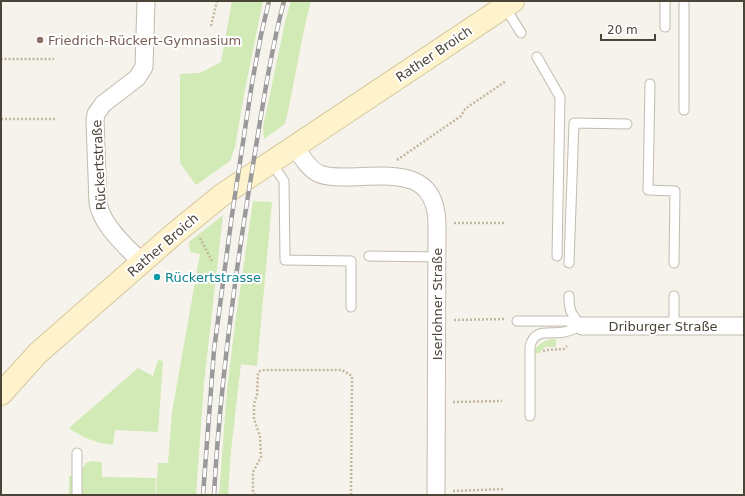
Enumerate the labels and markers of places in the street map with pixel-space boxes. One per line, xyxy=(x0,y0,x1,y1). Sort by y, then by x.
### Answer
place label: Friedrich-Rückert-Gymnasium xyxy=(48,33,241,48)
marker: Friedrich-Rückert-Gymnasium xyxy=(35,35,45,45)
place label: Rückertstrasse xyxy=(165,270,261,285)
marker: Rückertstrasse xyxy=(152,272,162,282)

